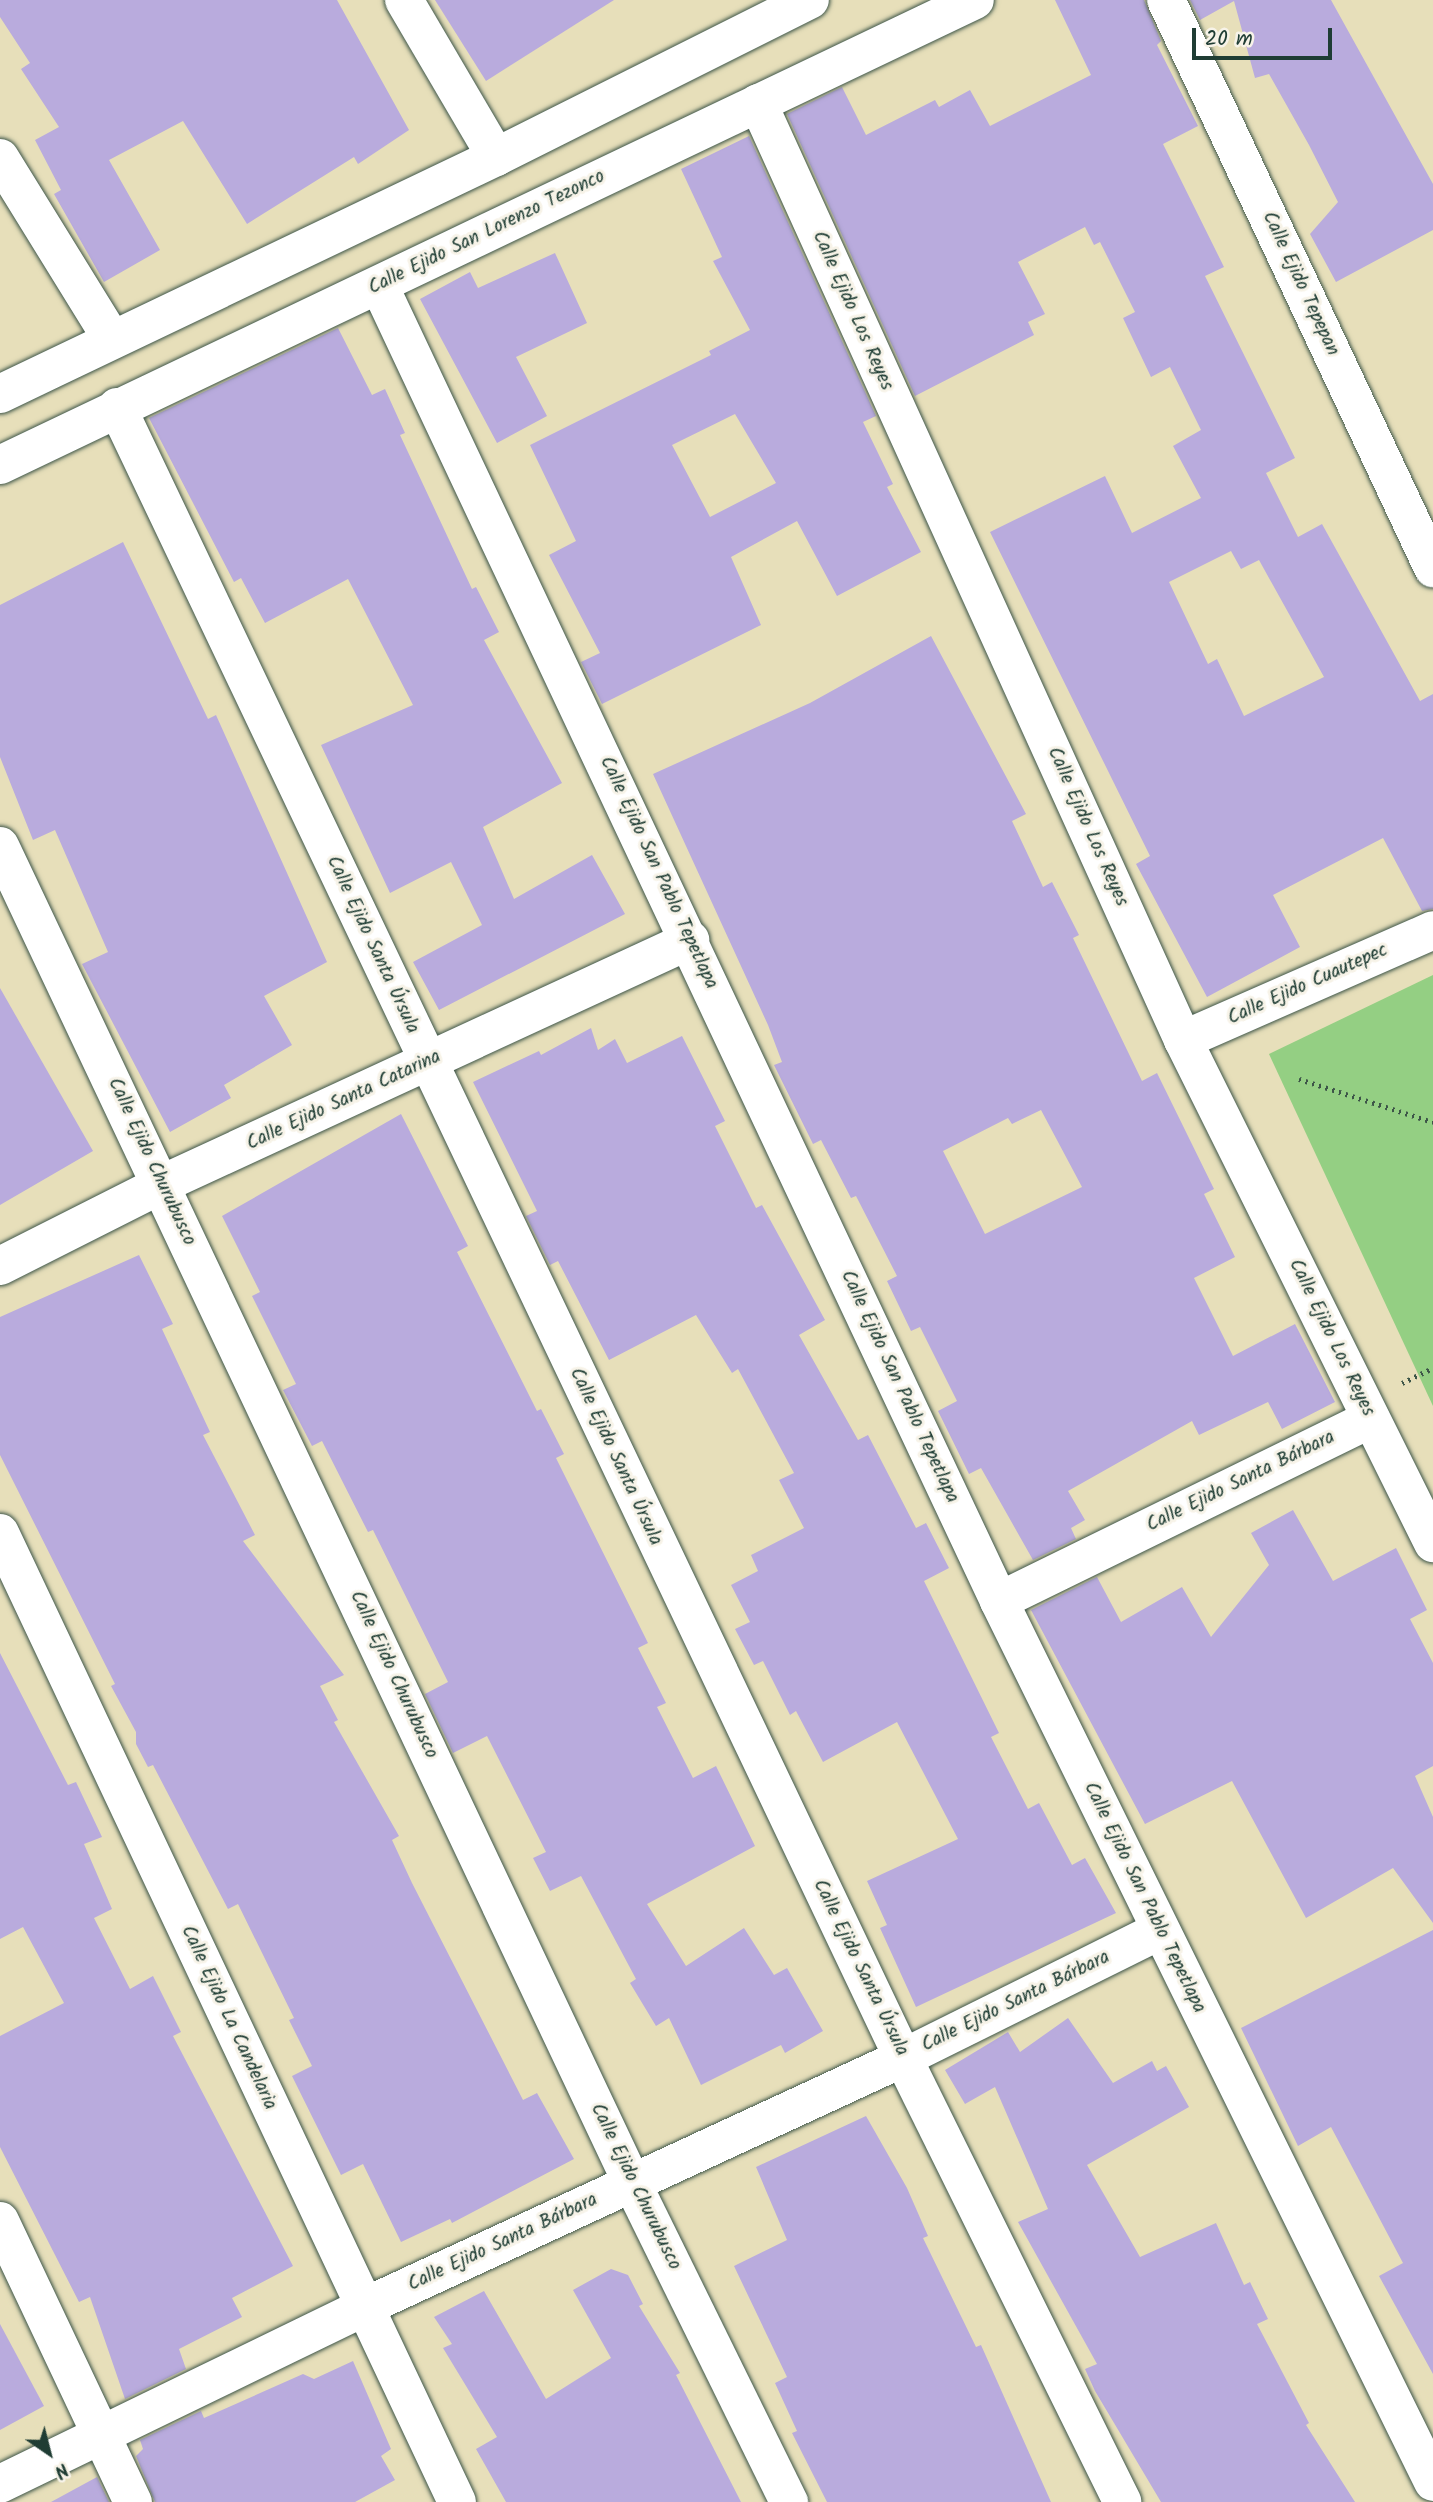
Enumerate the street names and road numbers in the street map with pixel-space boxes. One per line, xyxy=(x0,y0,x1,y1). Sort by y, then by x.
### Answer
street label: Calle Ejido San Lorenzo Tezonco xyxy=(365,166,609,300)
street label: Calle Ejido Tepepan xyxy=(1257,208,1343,360)
street label: Calle Ejido Los Reyes xyxy=(807,228,897,394)
street label: Calle Ejido Los Reyes xyxy=(1042,744,1132,910)
street label: Calle Ejido San Pablo Tepetlapa xyxy=(594,753,722,993)
street label: Calle Ejido Santa Úrsula xyxy=(321,853,423,1037)
street label: Calle Ejido Cuautepec xyxy=(1225,940,1391,1030)
street label: Calle Ejido Santa Catarina xyxy=(243,1046,445,1156)
street label: Calle Ejido Churubusco xyxy=(102,1075,200,1249)
street label: Calle Ejido Los Reyes xyxy=(1283,1256,1379,1420)
street label: Calle Ejido San Pablo Tepetlapa xyxy=(835,1267,963,1507)
street label: Calle Ejido Santa Úrsula xyxy=(564,1365,666,1549)
street label: Calle Ejido Santa Bárbara xyxy=(1143,1427,1339,1537)
street label: Calle Ejido Churubusco xyxy=(344,1588,442,1762)
street label: Calle Ejido San Pablo Tepetlapa xyxy=(1078,1779,1210,2017)
street label: Calle Ejido Santa Úrsula xyxy=(807,1876,913,2060)
street label: Calle Ejido La Candelaria xyxy=(175,1922,281,2114)
street label: Calle Ejido Santa Bárbara xyxy=(918,1947,1114,2057)
street label: Calle Ejido Churubusco xyxy=(585,2100,685,2274)
street label: Calle Ejido Santa Bárbara xyxy=(405,2189,601,2297)

